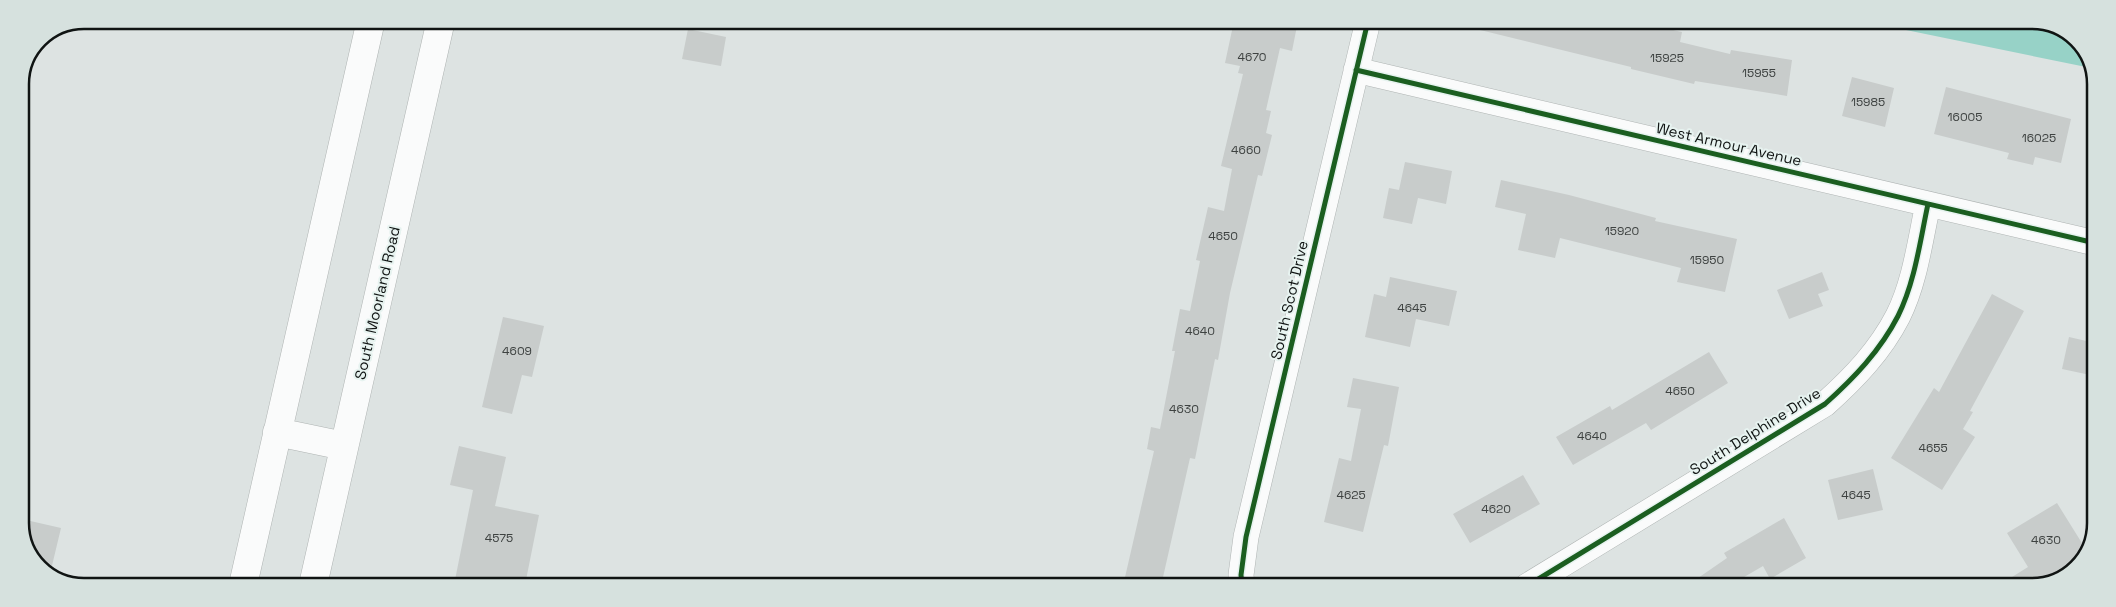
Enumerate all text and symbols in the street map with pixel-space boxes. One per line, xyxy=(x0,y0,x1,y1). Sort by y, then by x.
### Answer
house number: 4670 xyxy=(1237,49,1267,65)
house number: 15925 xyxy=(1650,50,1684,66)
house number: 15955 xyxy=(1742,65,1776,81)
house number: 15985 xyxy=(1851,94,1885,110)
house number: 16005 xyxy=(1948,109,1982,125)
street label: West Armour Avenue xyxy=(1654,118,1804,170)
house number: 16025 xyxy=(2022,130,2056,146)
house number: 4660 xyxy=(1231,142,1261,158)
house number: 15920 xyxy=(1605,223,1639,239)
street label: South Moorland Road xyxy=(350,225,404,381)
house number: 4650 xyxy=(1208,228,1238,244)
street label: South Scot Drive xyxy=(1266,239,1312,361)
house number: 15950 xyxy=(1690,252,1724,268)
house number: 4645 xyxy=(1397,300,1427,316)
house number: 4640 xyxy=(1185,323,1215,339)
house number: 4609 xyxy=(502,343,532,359)
house number: 4650 xyxy=(1665,383,1695,399)
street label: South Delphine Drive xyxy=(1686,383,1824,479)
house number: 4630 xyxy=(1169,401,1199,417)
house number: 4640 xyxy=(1577,428,1607,444)
house number: 4655 xyxy=(1918,440,1948,456)
house number: 4625 xyxy=(1336,487,1366,503)
house number: 4645 xyxy=(1841,487,1871,503)
house number: 4620 xyxy=(1481,501,1511,517)
house number: 4575 xyxy=(485,530,513,546)
house number: 4630 xyxy=(2031,532,2061,548)

